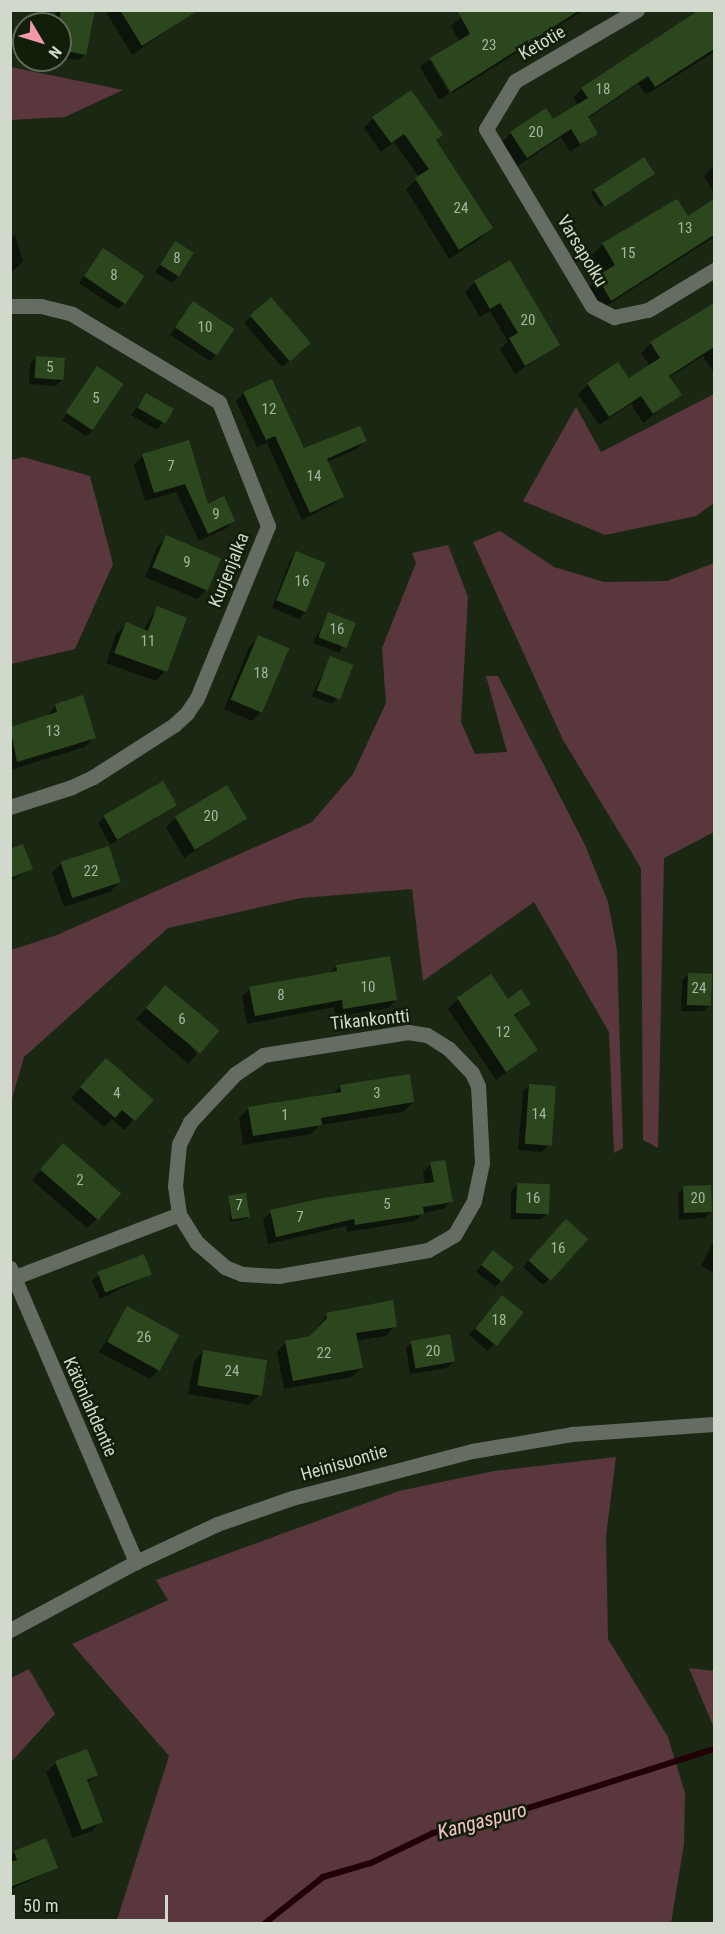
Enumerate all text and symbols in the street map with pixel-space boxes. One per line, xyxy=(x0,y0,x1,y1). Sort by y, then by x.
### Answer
north arrow xyxy=(12,12,72,72)
street label: Ketotie xyxy=(515,21,569,65)
house number: 23 xyxy=(482,37,496,55)
text: N xyxy=(45,42,66,62)
house number: 18 xyxy=(596,81,610,99)
house number: 20 xyxy=(529,124,543,142)
house number: 24 xyxy=(454,200,468,218)
street label: Varsapolku xyxy=(552,211,612,291)
house number: 13 xyxy=(678,220,692,238)
house number: 15 xyxy=(621,245,635,263)
house number: 8 xyxy=(173,250,181,268)
house number: 8 xyxy=(110,267,118,285)
house number: 20 xyxy=(521,312,535,330)
house number: 10 xyxy=(198,319,212,337)
house number: 5 xyxy=(46,359,54,377)
house number: 5 xyxy=(92,390,100,408)
house number: 12 xyxy=(262,401,276,419)
house number: 7 xyxy=(167,458,175,476)
house number: 14 xyxy=(307,468,321,486)
house number: 9 xyxy=(212,506,220,524)
street label: Kurjenjalka xyxy=(204,530,254,610)
house number: 9 xyxy=(183,554,191,572)
house number: 16 xyxy=(295,573,309,591)
house number: 16 xyxy=(330,621,344,639)
house number: 11 xyxy=(141,633,155,651)
house number: 18 xyxy=(254,665,268,683)
house number: 13 xyxy=(46,723,60,741)
house number: 20 xyxy=(204,808,218,826)
house number: 22 xyxy=(84,863,98,881)
house number: 10 xyxy=(361,979,375,997)
house number: 24 xyxy=(692,980,706,998)
house number: 8 xyxy=(277,987,285,1005)
street label: Tikankontti xyxy=(329,1005,411,1035)
house number: 6 xyxy=(178,1011,186,1029)
house number: 12 xyxy=(496,1024,510,1042)
house number: 4 xyxy=(113,1085,121,1103)
house number: 3 xyxy=(373,1085,381,1103)
house number: 14 xyxy=(532,1106,546,1124)
house number: 1 xyxy=(281,1107,289,1125)
house number: 2 xyxy=(76,1172,84,1190)
house number: 16 xyxy=(526,1190,540,1208)
house number: 20 xyxy=(691,1190,705,1208)
house number: 5 xyxy=(383,1196,391,1214)
house number: 7 xyxy=(235,1197,243,1215)
house number: 7 xyxy=(296,1209,304,1227)
house number: 16 xyxy=(551,1240,565,1258)
house number: 18 xyxy=(492,1312,506,1330)
house number: 26 xyxy=(137,1329,151,1347)
house number: 20 xyxy=(426,1343,440,1361)
house number: 22 xyxy=(317,1345,331,1363)
street label: Kätönlahdentie xyxy=(58,1354,122,1460)
house number: 24 xyxy=(225,1363,239,1381)
street label: Heinisuontie xyxy=(298,1440,390,1486)
water label: Kangaspuro xyxy=(435,1798,529,1844)
scale bar xyxy=(15,1883,171,1921)
text: 50 m xyxy=(23,1895,58,1916)

